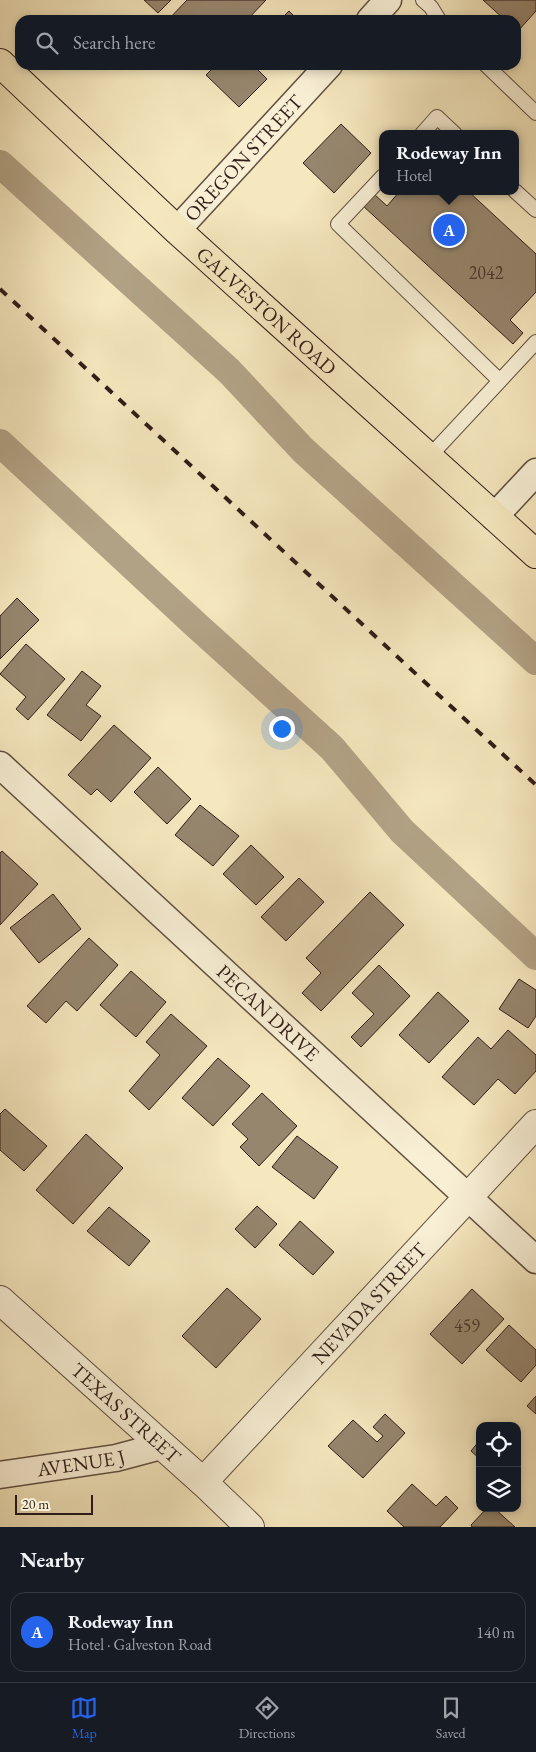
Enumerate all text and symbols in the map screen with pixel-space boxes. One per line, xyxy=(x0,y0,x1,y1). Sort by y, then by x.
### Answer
search box xyxy=(15,15,521,70)
icon: search xyxy=(33,29,61,57)
text: Search here xyxy=(73,30,155,55)
street label: OREGON STREET xyxy=(178,89,309,227)
popup xyxy=(379,130,519,195)
text: Rodeway Inn xyxy=(396,140,502,165)
text: Hotel xyxy=(396,165,432,186)
pin: A xyxy=(433,211,465,249)
street label: GALVESTON ROAD xyxy=(191,241,342,381)
house number: 2042 xyxy=(469,261,504,284)
your location xyxy=(269,716,295,742)
street label: PECAN DRIVE xyxy=(211,959,325,1067)
street label: NEVADA STREET xyxy=(306,1237,433,1370)
house number: 459 xyxy=(454,1314,480,1337)
street label: TEXAS STREET xyxy=(65,1357,187,1469)
map controls xyxy=(476,1422,521,1512)
button: locate xyxy=(476,1422,521,1467)
street label: AVENUE J xyxy=(34,1443,128,1483)
button: layers xyxy=(476,1467,521,1512)
scale bar xyxy=(15,1492,92,1515)
text: 20 m xyxy=(22,1495,49,1513)
text: Nearby xyxy=(20,1546,84,1573)
text: Rodeway Inn xyxy=(68,1609,174,1634)
text: A xyxy=(31,1622,43,1643)
text: 140 m xyxy=(476,1622,515,1643)
text: Hotel · Galveston Road xyxy=(68,1634,212,1655)
tab: Map xyxy=(70,1694,98,1742)
tab: Directions xyxy=(239,1694,295,1742)
tab: Saved xyxy=(436,1694,466,1742)

